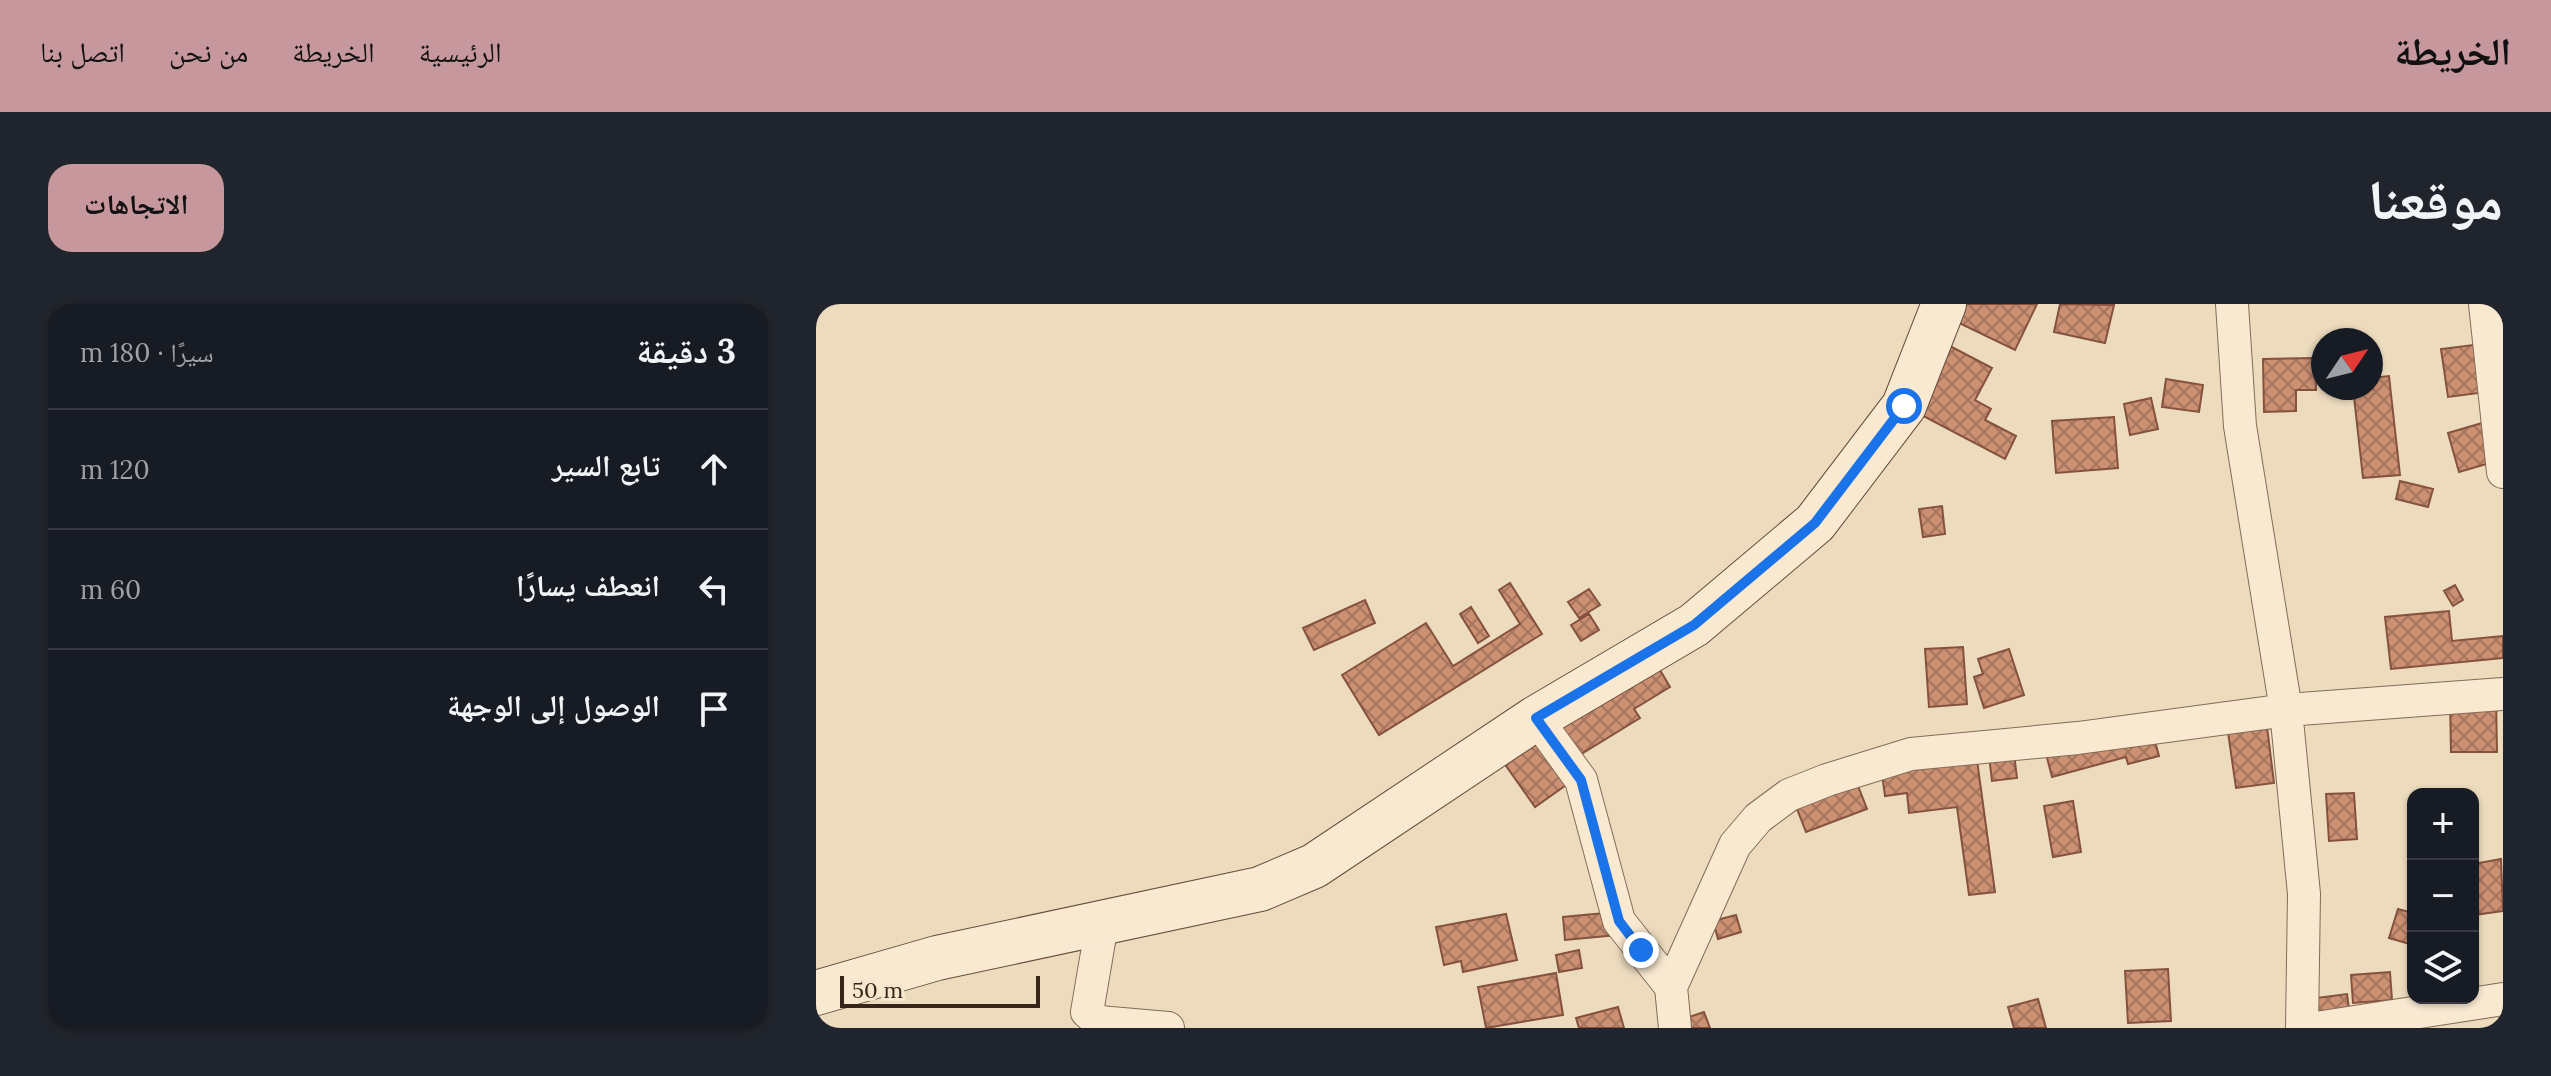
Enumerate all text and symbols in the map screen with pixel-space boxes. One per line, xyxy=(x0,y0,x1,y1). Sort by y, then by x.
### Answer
text: الخريطة xyxy=(2394,27,2511,75)
text: اتصل بنا xyxy=(40,34,125,70)
text: من نحن xyxy=(169,34,248,70)
text: الخريطة xyxy=(292,34,375,70)
text: الرئيسية xyxy=(419,34,502,70)
button: الاتجاهات xyxy=(48,164,224,252)
text: موقعنا xyxy=(2368,164,2503,235)
north arrow xyxy=(2311,328,2383,400)
text: 3 دقيقة xyxy=(637,329,736,372)
text: سيرًا · 180 m xyxy=(80,336,214,369)
route start xyxy=(1886,388,1922,424)
text: تابع السير xyxy=(552,446,660,484)
icon: ahead xyxy=(692,447,736,491)
text: 120 m xyxy=(80,453,150,486)
text: انعطف يسارًا xyxy=(516,566,660,604)
icon: left xyxy=(692,567,736,611)
text: 60 m xyxy=(80,573,141,606)
text: الوصول إلى الوجهة xyxy=(447,686,660,724)
icon: arrive xyxy=(692,687,736,731)
map controls xyxy=(2407,788,2479,1004)
button: + xyxy=(2407,788,2479,860)
button: − xyxy=(2407,860,2479,932)
route end xyxy=(1623,932,1659,968)
button: layers xyxy=(2407,932,2479,1004)
scale bar xyxy=(840,972,1040,1008)
text: 50 m xyxy=(852,976,903,1004)

